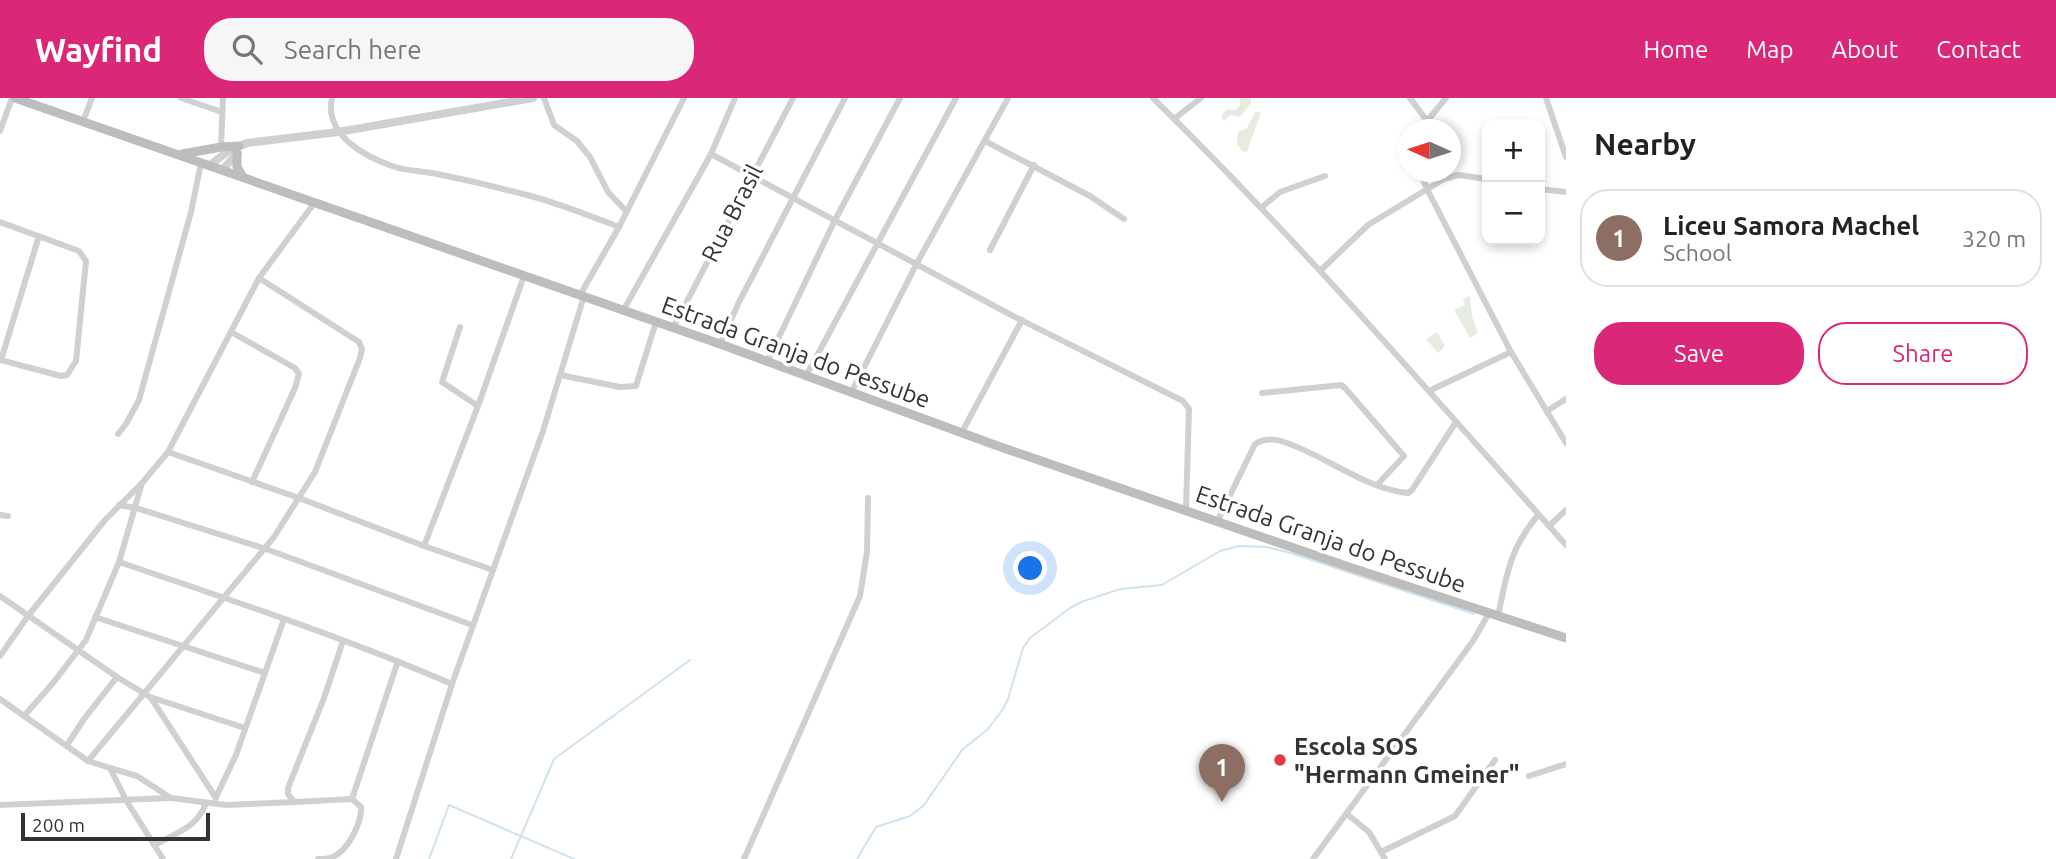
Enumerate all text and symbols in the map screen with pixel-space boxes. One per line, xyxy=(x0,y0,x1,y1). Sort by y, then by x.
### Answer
search box xyxy=(204,18,694,81)
icon: search xyxy=(228,30,266,68)
text: Wayfind xyxy=(35,31,162,68)
text: Search here xyxy=(284,35,422,64)
text: Home xyxy=(1643,36,1708,63)
text: Map xyxy=(1746,36,1793,63)
text: About xyxy=(1831,36,1898,63)
text: Contact xyxy=(1936,36,2021,63)
north arrow xyxy=(1398,119,1461,182)
map controls xyxy=(1482,119,1545,245)
button: + xyxy=(1482,119,1545,182)
text: Nearby xyxy=(1594,127,1696,161)
street label: Rua Brasil xyxy=(696,160,768,266)
button: − xyxy=(1482,182,1545,245)
text: Liceu Samora Machel xyxy=(1663,211,1919,240)
text: 1 xyxy=(1613,226,1625,251)
text: 320 m xyxy=(1962,226,2026,251)
text: School xyxy=(1663,240,1732,265)
street label: Estrada Granja do Pessube xyxy=(658,291,934,413)
button: Save xyxy=(1594,322,1804,385)
button: Share xyxy=(1818,322,2028,385)
street label: Estrada Granja do Pessube xyxy=(1192,480,1470,598)
your location xyxy=(1013,551,1047,585)
place label: Escola SOS "Hermann Gmeiner" xyxy=(1294,733,1520,788)
pin: 1 xyxy=(1199,744,1245,802)
marker: Escola SOS "Hermann Gmeiner" xyxy=(1272,752,1288,768)
scale bar xyxy=(21,810,210,842)
text: 200 m xyxy=(32,814,85,836)

